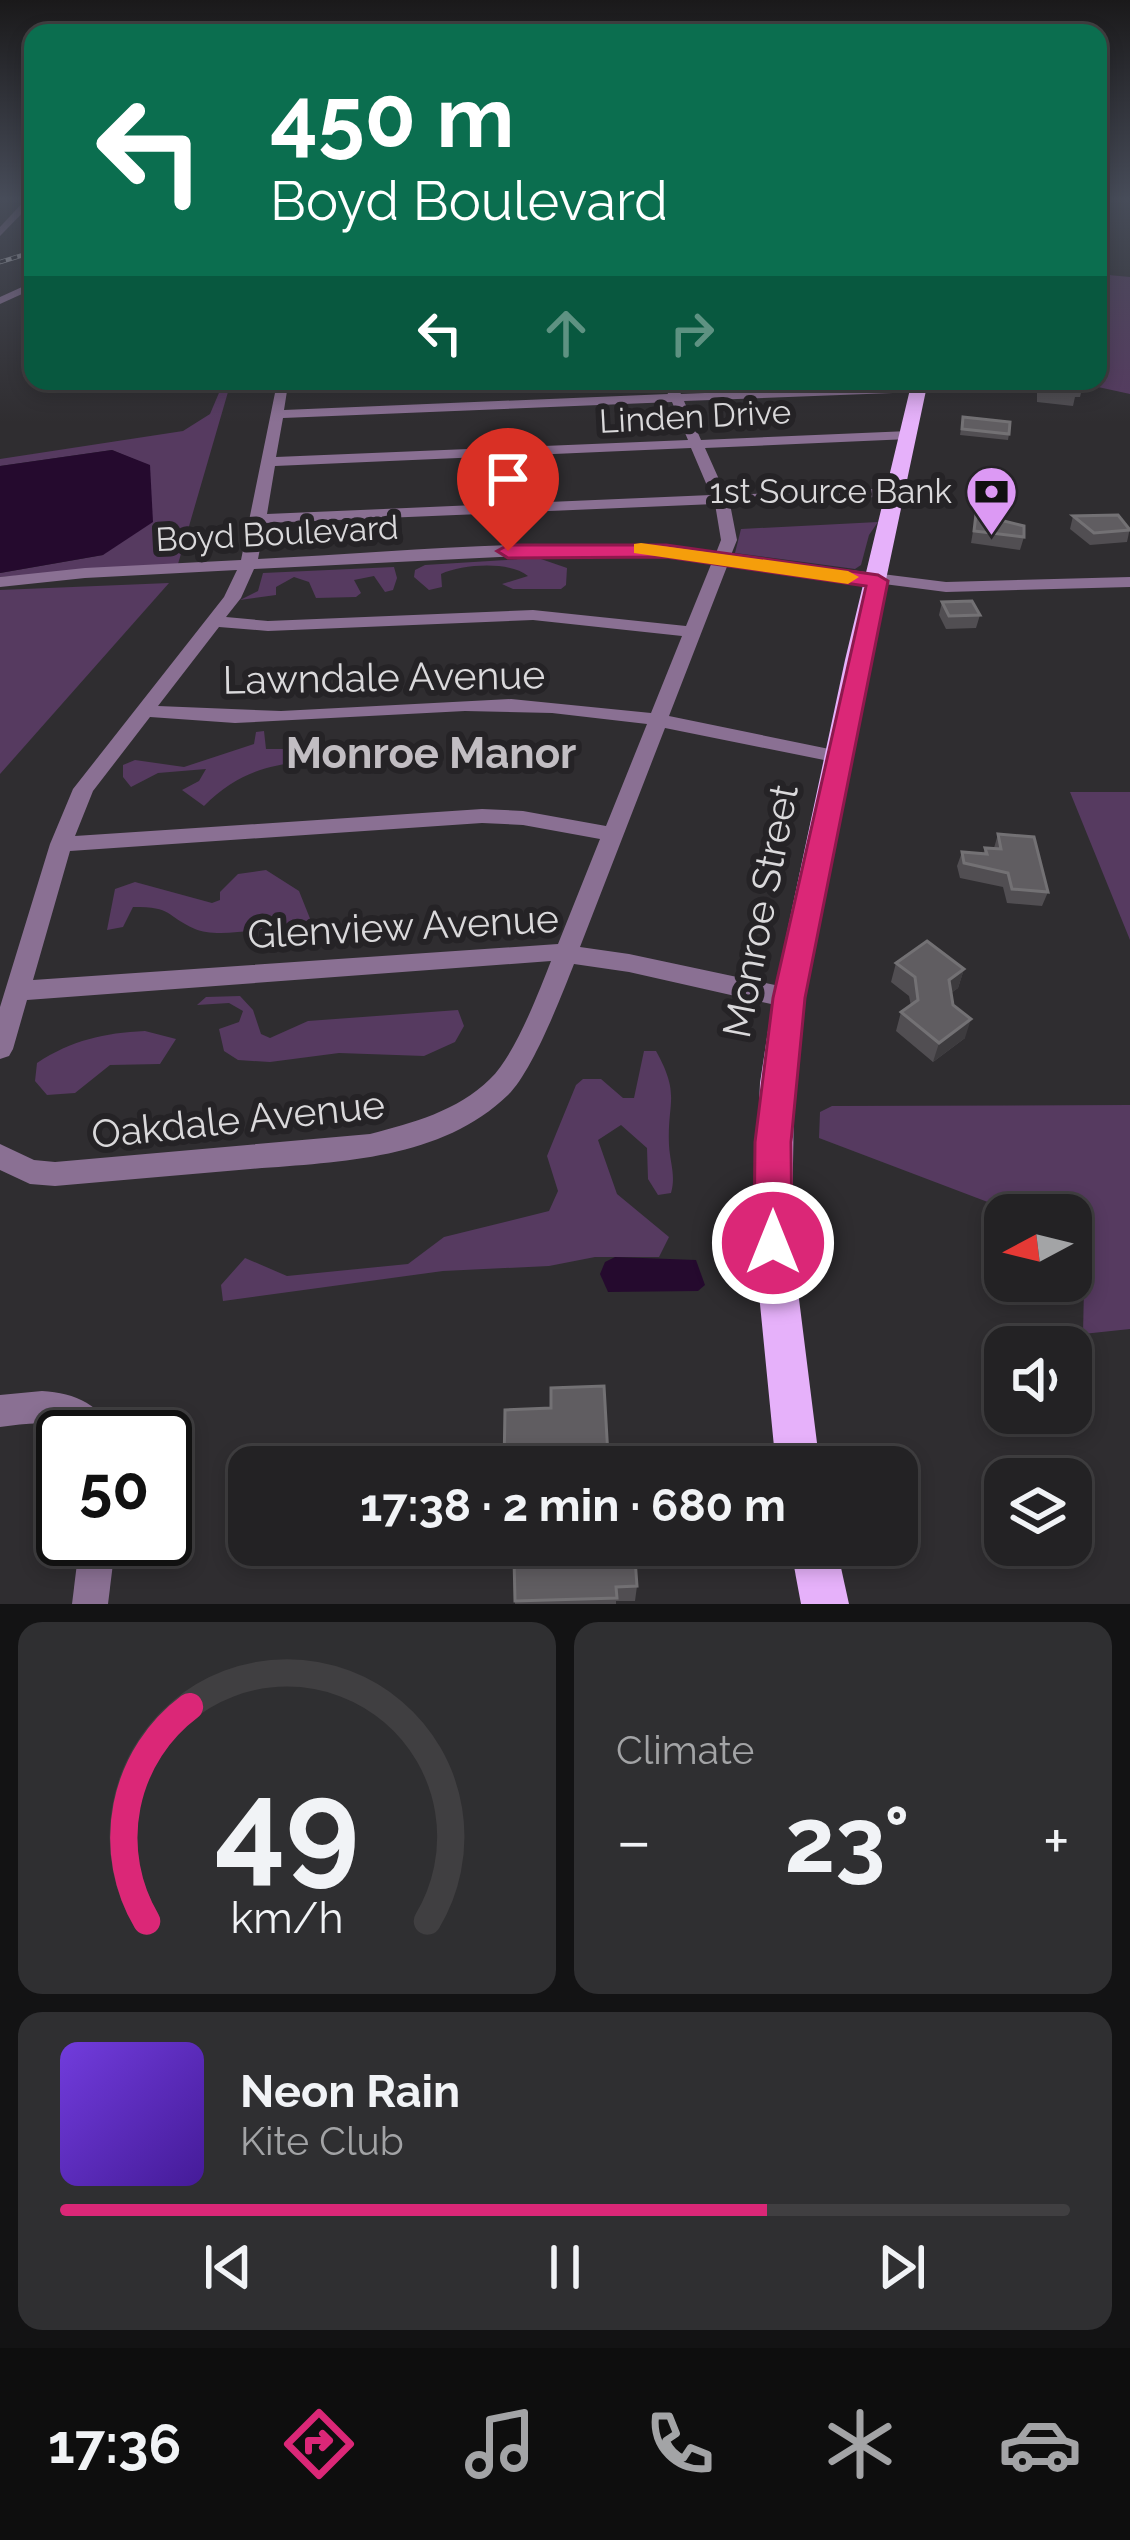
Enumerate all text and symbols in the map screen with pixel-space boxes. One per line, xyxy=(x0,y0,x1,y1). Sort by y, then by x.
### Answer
text: 450 m xyxy=(270,68,514,167)
icon: left xyxy=(72,72,228,228)
text: Boyd Boulevard xyxy=(270,169,668,233)
icon: left xyxy=(407,300,473,366)
icon: ahead xyxy=(533,300,599,366)
icon: right xyxy=(659,300,725,366)
street label: Linden Drive xyxy=(598,392,792,441)
pin xyxy=(457,428,559,551)
icon: arrive xyxy=(475,446,541,512)
bank icon: 1st Source Bank xyxy=(963,463,1019,537)
place label: 1st Source Bank xyxy=(710,472,952,511)
street label: Boyd Boulevard xyxy=(155,508,399,559)
street label: Lawndale Avenue xyxy=(222,651,546,703)
district label: Monroe Manor xyxy=(286,729,576,778)
street label: Monroe Street xyxy=(713,780,807,1042)
street label: Glenview Avenue xyxy=(246,895,560,957)
street label: Oakdale Avenue xyxy=(89,1081,387,1157)
position arrow xyxy=(710,1180,836,1306)
north arrow xyxy=(984,1194,1092,1302)
map controls xyxy=(984,1194,1092,1566)
button: sound xyxy=(984,1326,1092,1434)
speed limit sign: 50 xyxy=(36,1410,192,1566)
button: layers xyxy=(984,1458,1092,1566)
text: 17:38 · 2 min · 680 m xyxy=(360,1479,786,1532)
text: Climate xyxy=(616,1727,754,1773)
text: 49 xyxy=(215,1753,359,1899)
text: 23° xyxy=(785,1787,910,1893)
text: − xyxy=(616,1802,652,1879)
text: + xyxy=(1043,1802,1070,1879)
text: km/h xyxy=(230,1893,344,1943)
text: Neon Rain xyxy=(240,2065,460,2118)
text: Kite Club xyxy=(240,2118,404,2164)
icon: previous xyxy=(195,2234,261,2300)
icon: pause xyxy=(532,2234,598,2300)
icon: next xyxy=(869,2234,935,2300)
icon: directions xyxy=(277,2402,361,2486)
icon: music xyxy=(458,2402,542,2486)
icon: phone xyxy=(638,2402,722,2486)
icon: climate xyxy=(818,2402,902,2486)
icon: car xyxy=(998,2402,1082,2486)
text: 17:36 xyxy=(48,2412,181,2476)

